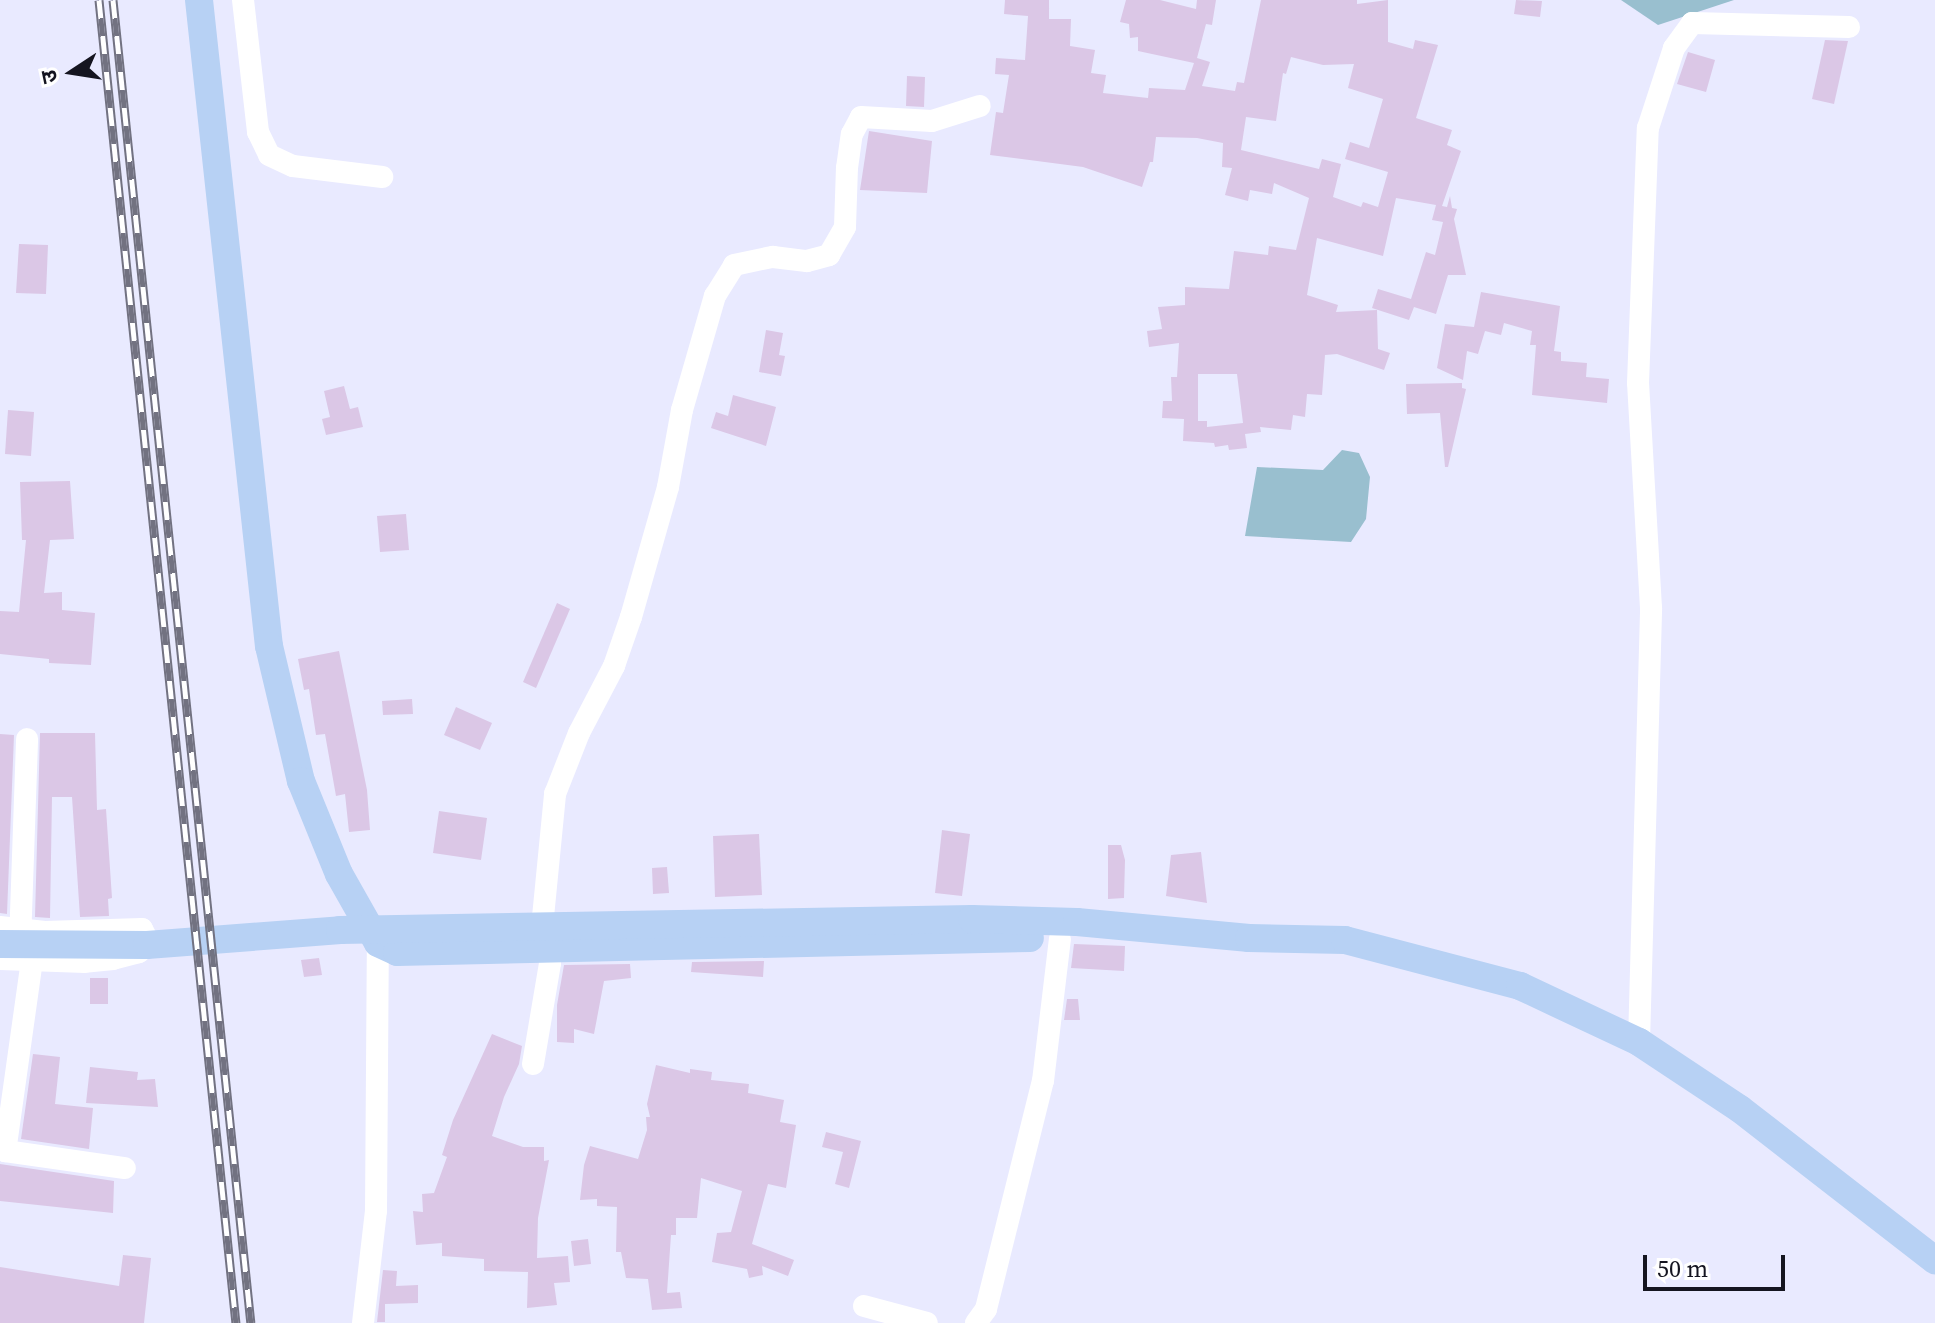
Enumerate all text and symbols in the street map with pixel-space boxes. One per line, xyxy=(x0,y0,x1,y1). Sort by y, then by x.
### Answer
north arrow xyxy=(32,32,112,112)
text: उ xyxy=(33,68,65,86)
scale bar xyxy=(1647,1239,1789,1289)
text: 50 m xyxy=(1657,1252,1708,1285)

